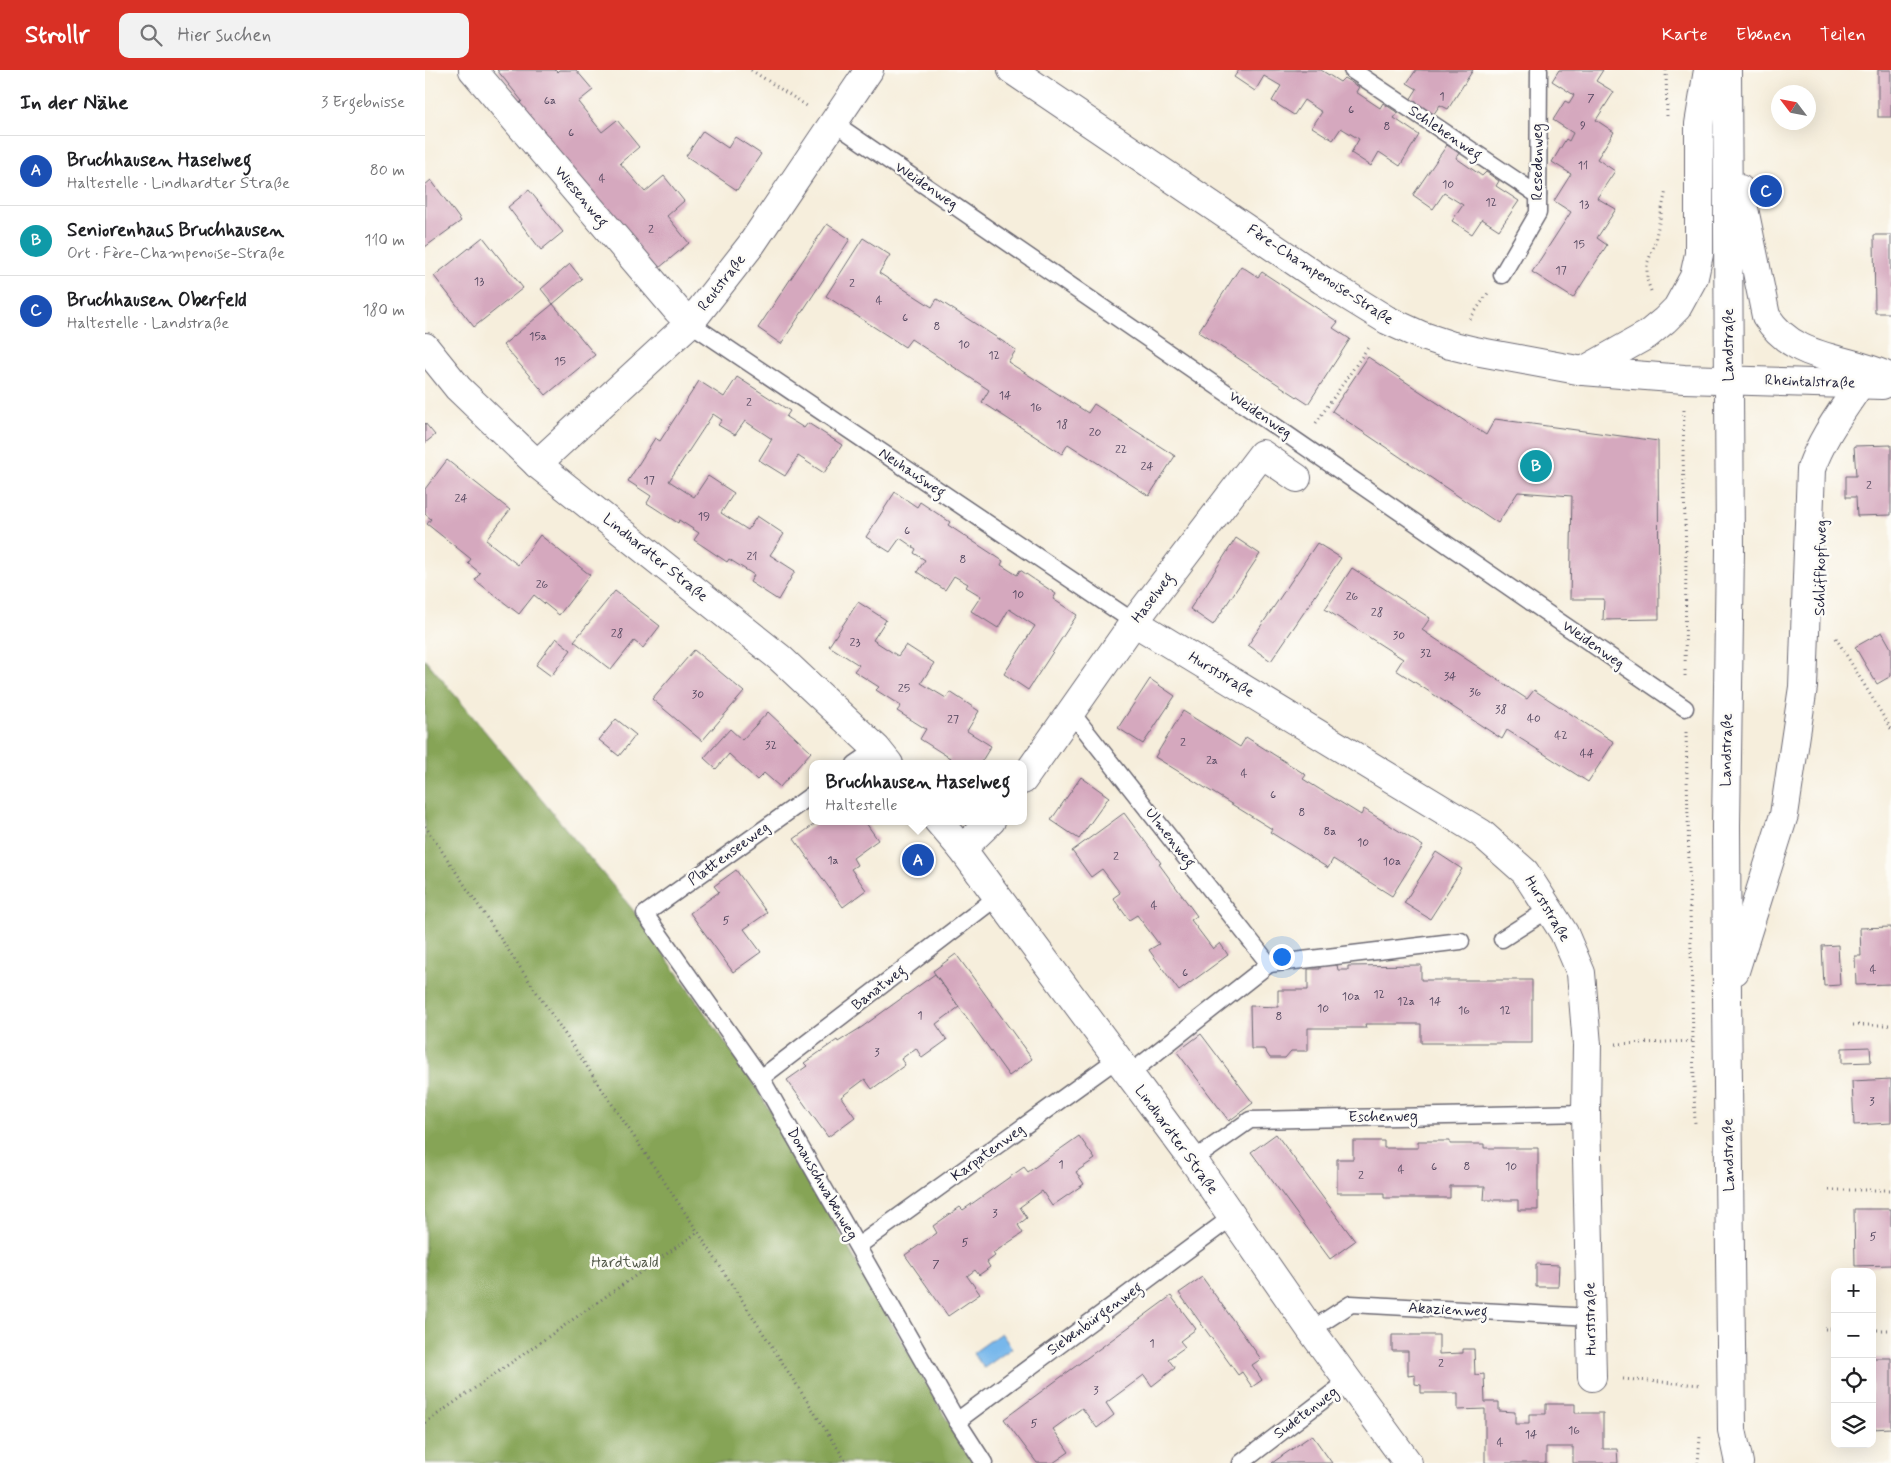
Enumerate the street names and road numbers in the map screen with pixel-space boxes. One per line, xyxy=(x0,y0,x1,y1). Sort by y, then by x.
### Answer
street label: Schlehenweg xyxy=(1404,101,1486,166)
street label: Resedenweg xyxy=(1528,124,1549,200)
street label: Weidenweg xyxy=(891,158,961,214)
street label: Wiesenweg xyxy=(549,162,612,232)
street label: Fère-Champenoise-Straße xyxy=(1243,220,1397,330)
street label: Reutstraße xyxy=(694,250,750,316)
street label: Landstraße xyxy=(1719,308,1739,382)
street label: Rheintalstraße xyxy=(1764,370,1856,394)
street label: Weidenweg xyxy=(1225,387,1295,443)
street label: Neuhausweg xyxy=(874,443,949,503)
street label: Lindhardter Straße xyxy=(598,509,712,607)
street label: Schliffkopfweg xyxy=(1810,520,1832,616)
street label: Haselweg xyxy=(1127,569,1179,628)
street label: Weidenweg xyxy=(1558,616,1628,674)
street label: Hurststraße xyxy=(1184,647,1258,703)
street label: Landstraße xyxy=(1716,713,1738,787)
street label: Ulmenweg xyxy=(1140,804,1200,873)
street label: Plattenseeweg xyxy=(684,818,774,890)
street label: Hurststraße xyxy=(1519,872,1575,946)
street label: Banatweg xyxy=(848,961,911,1016)
street label: Lindhardter Straße xyxy=(1130,1082,1222,1198)
street label: Eschenweg xyxy=(1348,1106,1418,1129)
street label: Landstraße xyxy=(1718,1118,1740,1192)
street label: Karpatenweg xyxy=(947,1120,1029,1186)
street label: Donauschwabenweg xyxy=(781,1124,862,1244)
street label: Siebenbürgenweg xyxy=(1043,1278,1147,1361)
street label: Hurststraße xyxy=(1580,1282,1602,1356)
street label: Akazienweg xyxy=(1408,1298,1488,1323)
street label: Sudetenweg xyxy=(1270,1382,1343,1445)

